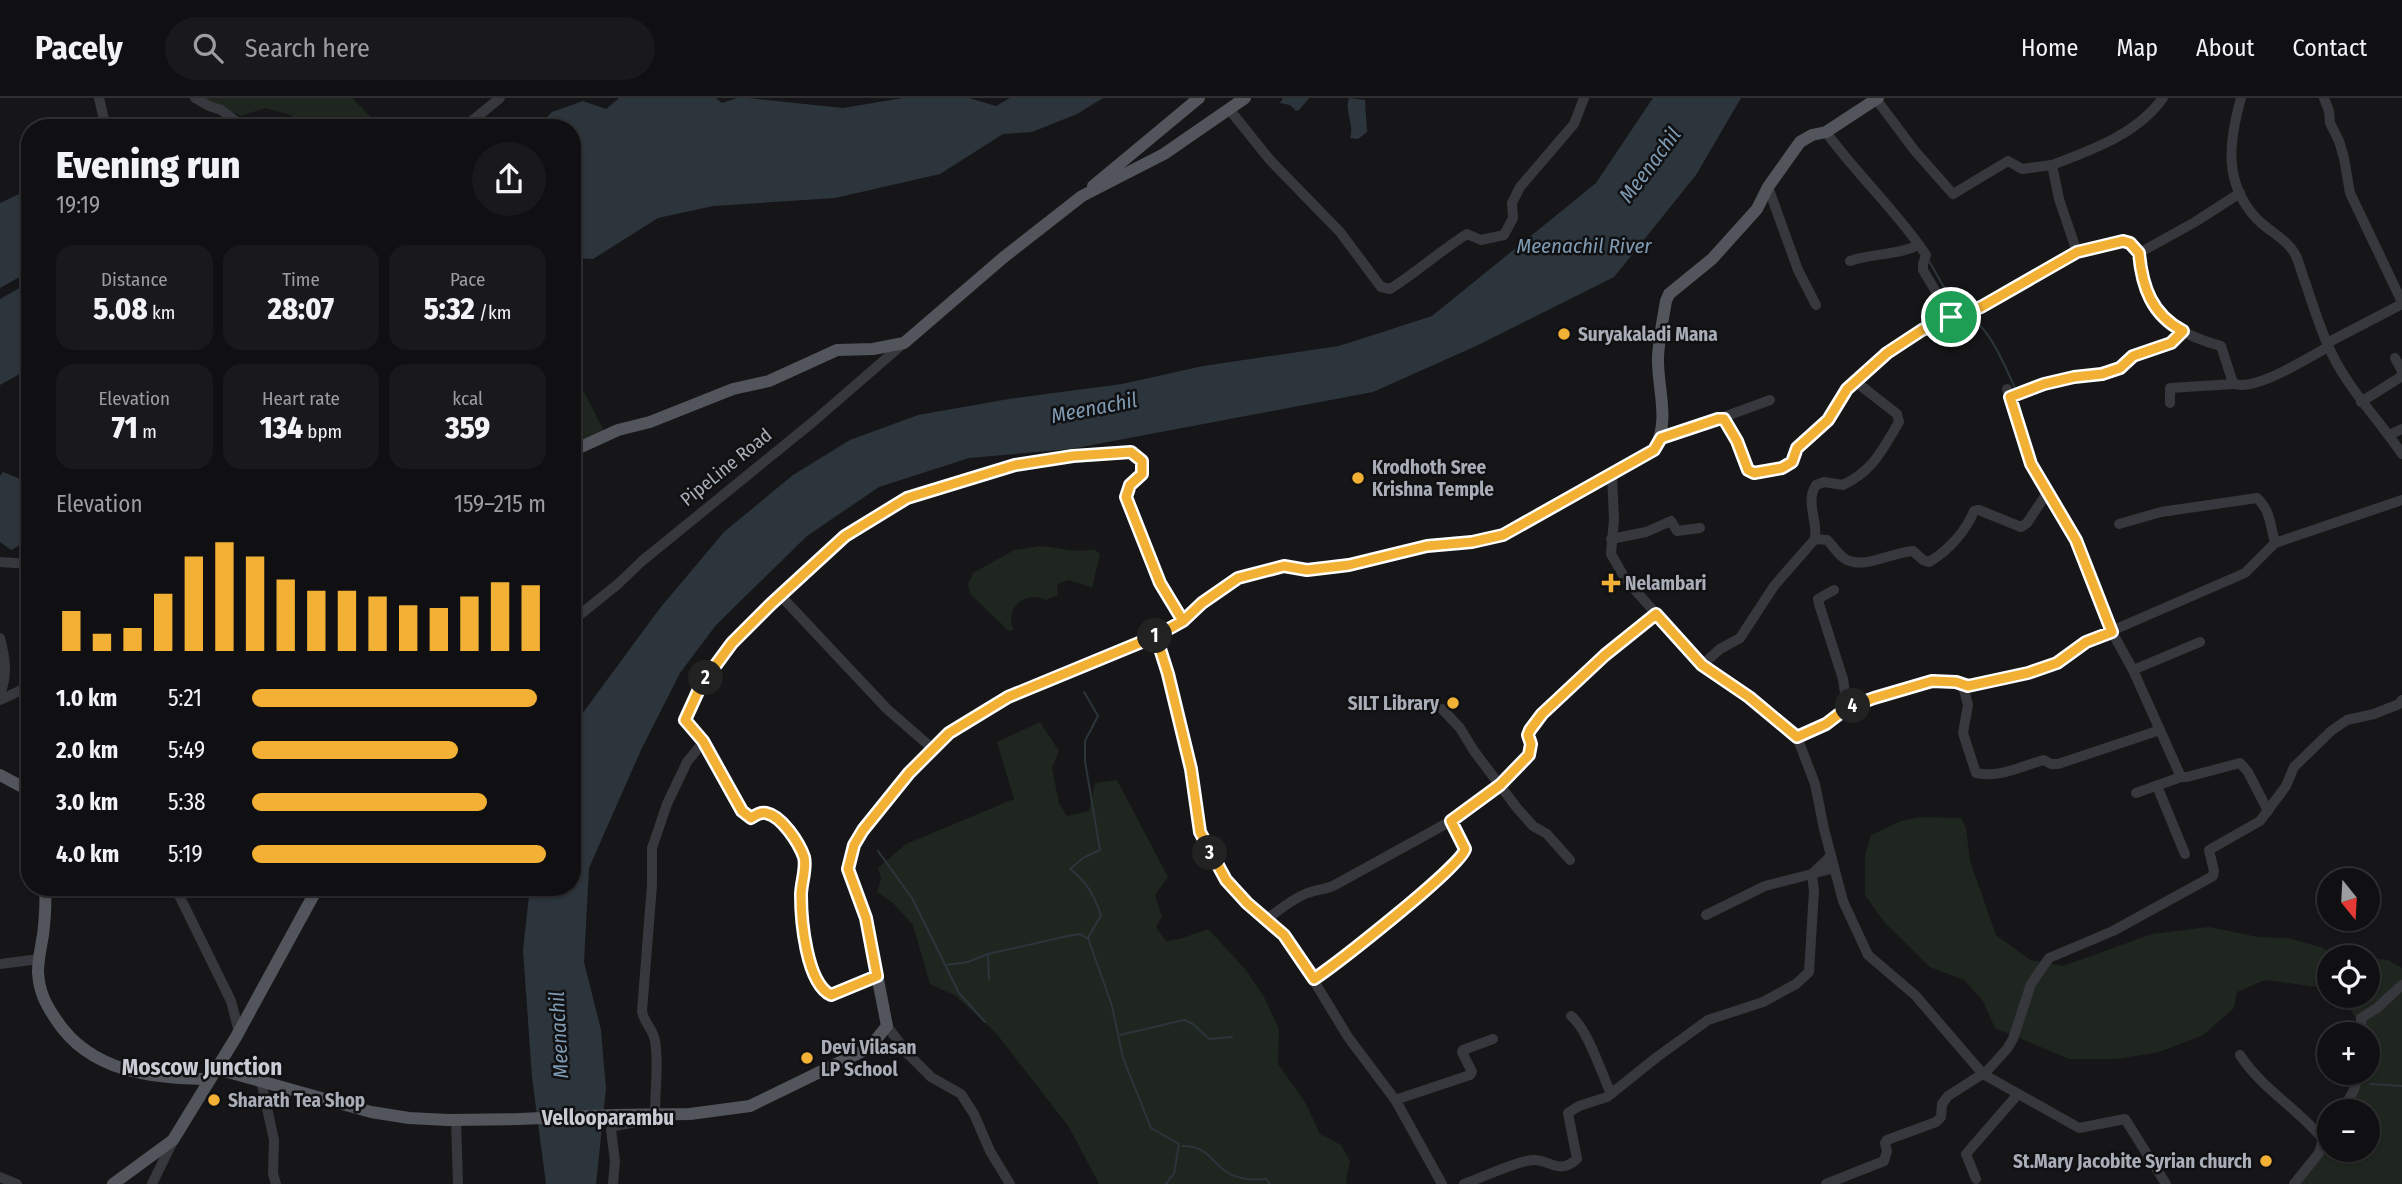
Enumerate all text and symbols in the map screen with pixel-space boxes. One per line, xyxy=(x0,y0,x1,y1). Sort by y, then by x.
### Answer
search box xyxy=(165,17,655,80)
text: Pacely xyxy=(35,28,123,68)
icon: search xyxy=(189,29,227,67)
text: Search here xyxy=(245,33,370,64)
text: Home xyxy=(2021,34,2078,62)
text: Map xyxy=(2116,34,2158,62)
text: About xyxy=(2196,34,2254,62)
text: Contact xyxy=(2292,34,2367,62)
water label: Meenachil xyxy=(1613,122,1687,208)
text: Evening run xyxy=(56,142,240,188)
button: share xyxy=(472,142,546,216)
text: 19:19 xyxy=(56,191,100,219)
water label: Meenachil River xyxy=(1516,233,1652,259)
text: Distance xyxy=(101,268,168,291)
text: Time xyxy=(282,268,320,291)
text: Pace xyxy=(450,268,485,291)
pin xyxy=(1921,287,1981,347)
text: 5.08 xyxy=(93,291,148,327)
text: 28:07 xyxy=(268,291,334,327)
text: 5:32 xyxy=(424,291,475,327)
icon: arrive xyxy=(1932,298,1970,336)
text: km xyxy=(148,301,175,324)
text: /km xyxy=(475,301,511,324)
place label: Suryakaladi Mana xyxy=(1578,323,1718,346)
marker: Suryakaladi Mana xyxy=(1556,326,1572,342)
text: Elevation xyxy=(99,387,170,410)
text: Heart rate xyxy=(262,387,340,410)
text: kcal xyxy=(452,387,483,410)
water label: Meenachil xyxy=(1049,387,1139,429)
text: 71 xyxy=(112,410,138,446)
text: 134 xyxy=(260,410,303,446)
text: 359 xyxy=(445,410,490,446)
text: m xyxy=(138,420,157,443)
text: bpm xyxy=(303,420,342,443)
street label: PipeLine Road xyxy=(676,423,776,511)
place label: Krodhoth Sree Krishna Temple xyxy=(1372,456,1494,501)
marker: Krodhoth Sree Krishna Temple xyxy=(1350,470,1366,486)
text: Elevation xyxy=(56,490,143,518)
text: 159–215 m xyxy=(454,490,546,518)
place label: Nelambari xyxy=(1625,572,1707,595)
marker: Nelambari xyxy=(1603,575,1619,591)
pin: 1 xyxy=(1138,618,1172,654)
text: 1 xyxy=(1150,624,1159,647)
pin: 2 xyxy=(688,660,724,696)
text: 2 xyxy=(701,666,710,689)
text: 1.0 km xyxy=(56,684,117,712)
text: 5:21 xyxy=(168,684,202,712)
pin: 4 xyxy=(1836,688,1870,724)
place label: SILT Library xyxy=(1348,692,1440,715)
text: 4 xyxy=(1848,694,1857,717)
marker: SILT Library xyxy=(1445,695,1461,711)
text: 2.0 km xyxy=(56,736,118,764)
text: 5:49 xyxy=(168,736,205,764)
text: 3.0 km xyxy=(56,788,118,816)
text: 5:38 xyxy=(168,788,206,816)
pin: 3 xyxy=(1192,836,1228,870)
text: 4.0 km xyxy=(56,840,119,868)
text: 5:19 xyxy=(168,840,203,868)
text: 3 xyxy=(1205,841,1214,864)
north arrow xyxy=(2317,868,2380,931)
map controls xyxy=(2317,868,2380,1162)
button: locate xyxy=(2317,945,2380,1008)
water label: Meenachil xyxy=(544,991,574,1079)
button: + xyxy=(2317,1022,2380,1085)
place label: Devi Vilasan LP School xyxy=(821,1036,917,1081)
marker: Devi Vilasan LP School xyxy=(799,1050,815,1066)
district label: Moscow Junction xyxy=(122,1053,282,1081)
place label: Sharath Tea Shop xyxy=(228,1089,365,1112)
marker: Sharath Tea Shop xyxy=(206,1092,222,1108)
button: − xyxy=(2317,1099,2380,1162)
district label: Vellooparambu xyxy=(541,1105,674,1131)
place label: St.Mary Jacobite Syrian church xyxy=(2013,1150,2252,1173)
marker: St.Mary Jacobite Syrian church xyxy=(2258,1153,2274,1169)

